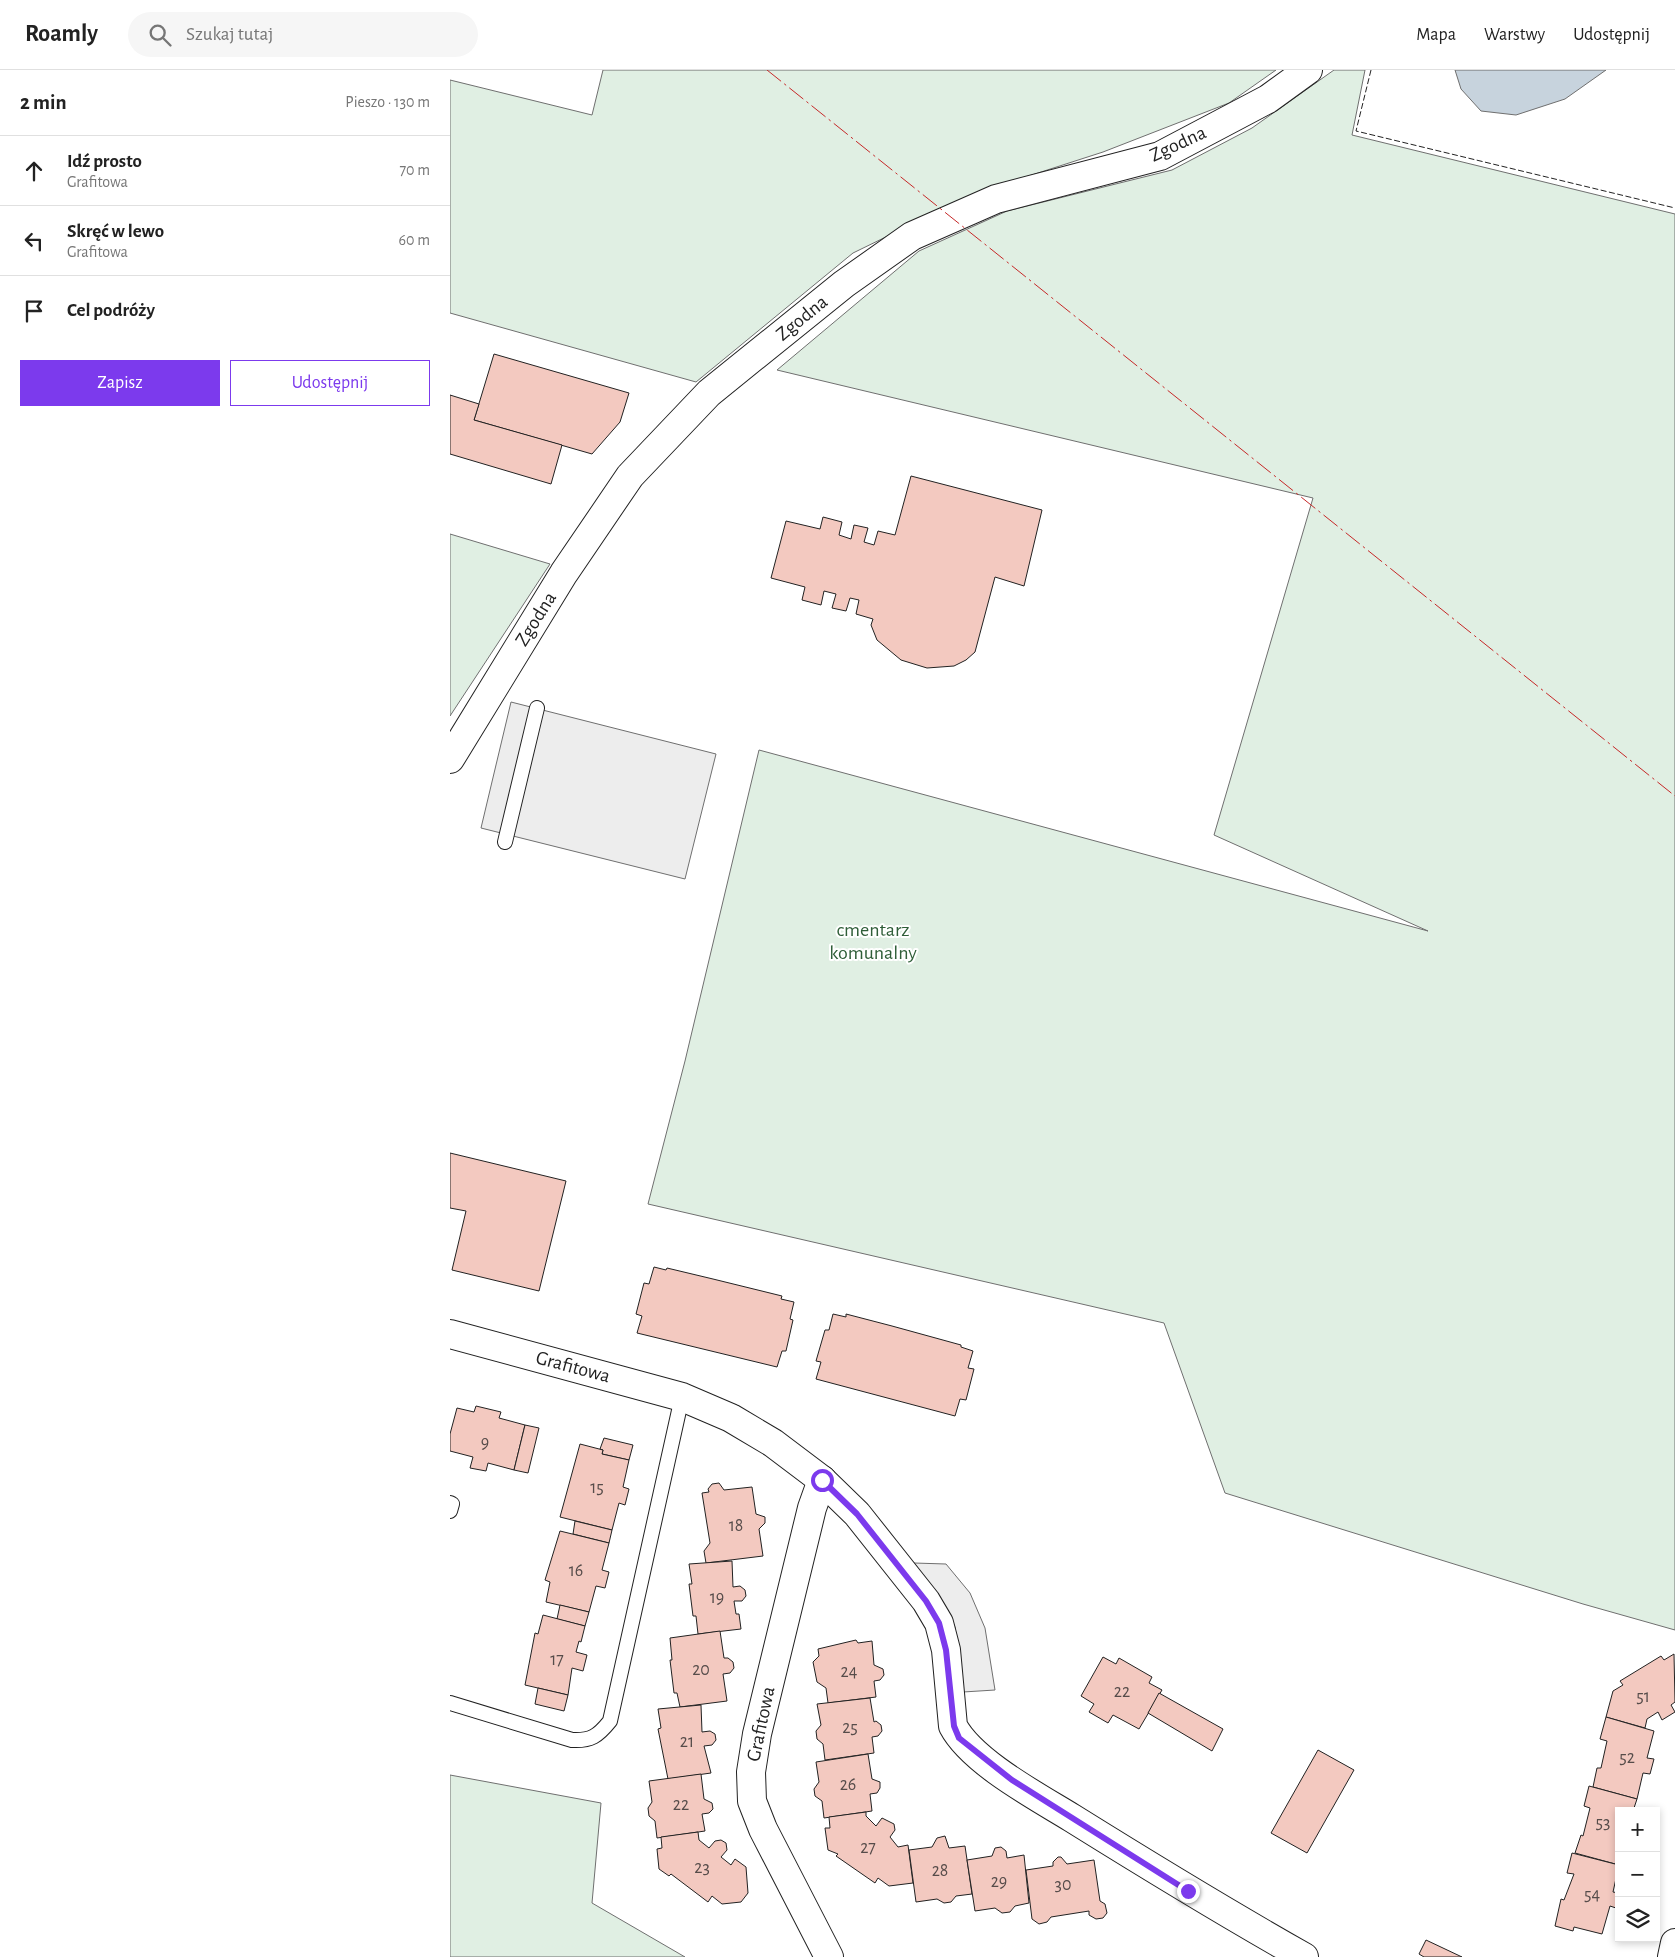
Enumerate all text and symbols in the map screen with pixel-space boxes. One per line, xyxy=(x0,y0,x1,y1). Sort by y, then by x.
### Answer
search box xyxy=(128,12,478,57)
icon: search xyxy=(146,21,174,49)
text: Roamly xyxy=(25,22,98,46)
text: Szukaj tutaj xyxy=(186,25,273,44)
text: Mapa xyxy=(1416,26,1456,44)
text: Warstwy xyxy=(1484,26,1545,44)
text: Udostępnij xyxy=(1573,26,1650,44)
text: 2 min xyxy=(20,92,67,113)
text: Pieszo · 130 m xyxy=(345,94,430,110)
street label: Zgodna xyxy=(1147,122,1209,166)
text: Idź prosto xyxy=(67,152,142,171)
icon: ahead xyxy=(20,157,48,185)
text: 70 m xyxy=(399,162,430,178)
text: Grafitowa xyxy=(67,174,128,190)
text: Skręć w lewo xyxy=(67,222,164,241)
icon: left xyxy=(20,227,48,255)
text: 60 m xyxy=(399,232,430,248)
text: Grafitowa xyxy=(67,244,128,260)
street label: Zgodna xyxy=(772,291,832,345)
icon: arrive xyxy=(20,297,48,325)
text: Cel podróży xyxy=(67,301,155,320)
button: Zapisz xyxy=(20,360,220,406)
button: Udostępnij xyxy=(230,360,430,406)
street label: Zgodna xyxy=(512,588,560,650)
park label: cmentarz komunalny xyxy=(829,920,917,963)
street label: Grafitowa xyxy=(534,1347,612,1387)
house number: 9 xyxy=(481,1434,489,1452)
route start xyxy=(811,1469,834,1492)
house number: 15 xyxy=(590,1479,604,1497)
house number: 18 xyxy=(729,1517,743,1535)
house number: 16 xyxy=(569,1562,583,1580)
house number: 19 xyxy=(710,1589,724,1607)
house number: 17 xyxy=(550,1651,564,1669)
house number: 20 xyxy=(692,1661,710,1679)
house number: 24 xyxy=(841,1663,858,1681)
house number: 22 xyxy=(1114,1683,1130,1701)
street label: Grafitowa xyxy=(743,1685,779,1763)
house number: 51 xyxy=(1636,1688,1650,1706)
house number: 25 xyxy=(842,1719,858,1737)
house number: 21 xyxy=(680,1733,694,1751)
house number: 52 xyxy=(1619,1749,1635,1767)
house number: 26 xyxy=(840,1776,856,1794)
house number: 22 xyxy=(673,1796,689,1814)
map controls xyxy=(1615,1807,1660,1942)
button: + xyxy=(1615,1807,1660,1852)
house number: 53 xyxy=(1596,1814,1610,1832)
house number: 27 xyxy=(860,1839,876,1857)
button: − xyxy=(1615,1852,1660,1897)
house number: 23 xyxy=(694,1859,710,1877)
house number: 28 xyxy=(932,1862,948,1880)
house number: 29 xyxy=(991,1873,1007,1891)
house number: 30 xyxy=(1055,1876,1071,1894)
route end xyxy=(1177,1880,1200,1903)
house number: 54 xyxy=(1584,1886,1600,1904)
button: layers xyxy=(1615,1897,1660,1942)

